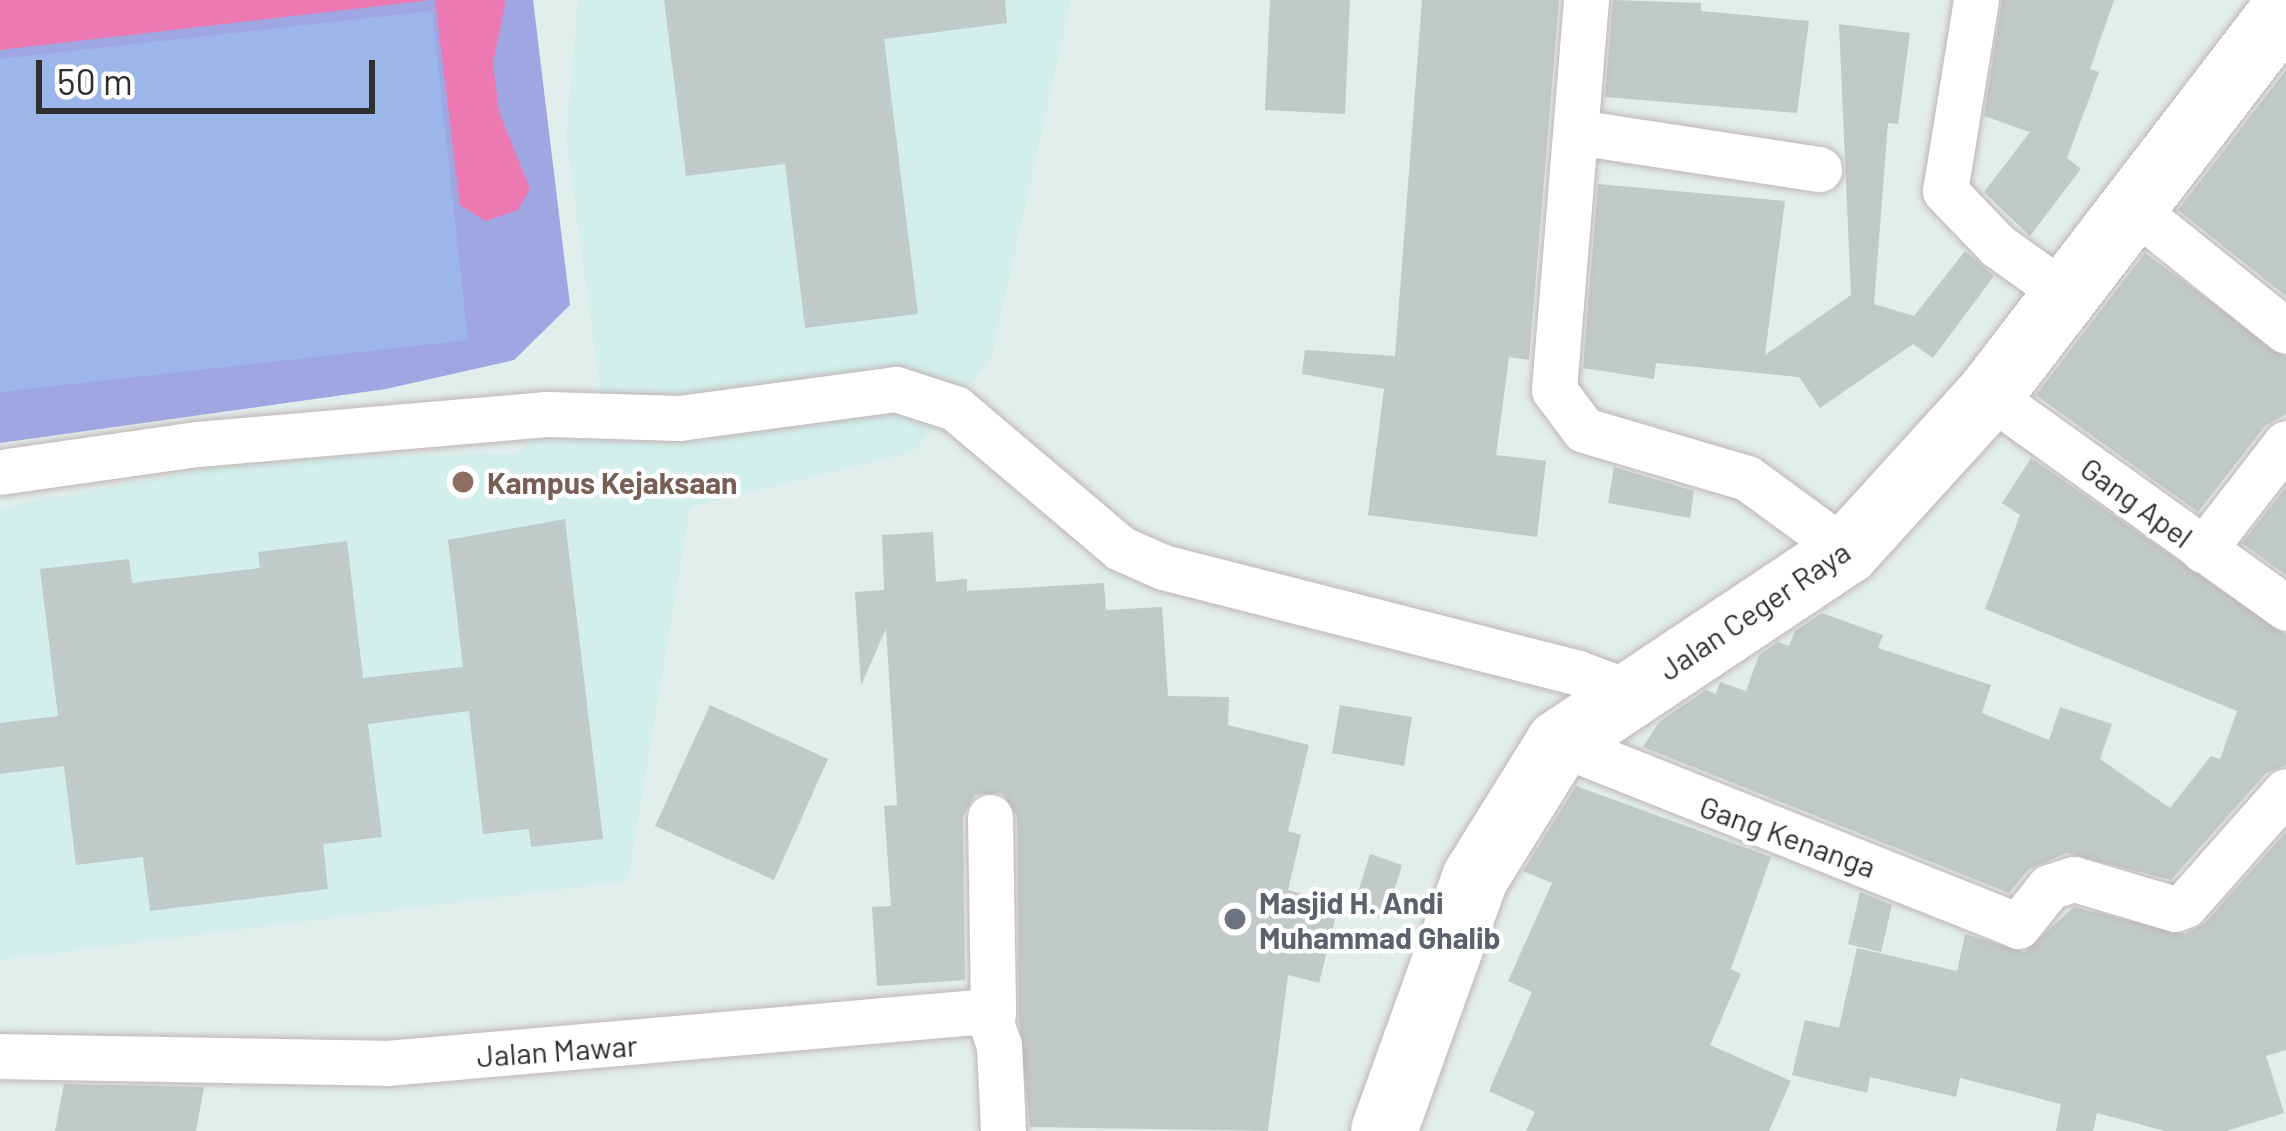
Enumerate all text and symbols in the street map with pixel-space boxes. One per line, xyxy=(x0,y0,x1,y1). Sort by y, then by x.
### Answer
scale bar xyxy=(42,36,381,110)
text: 50 m xyxy=(57,59,133,102)
street label: Gang Apel xyxy=(2074,449,2200,555)
place label: Kampus Kejaksaan xyxy=(487,464,737,500)
marker: Kampus Kejaksaan xyxy=(450,469,476,495)
street label: Jalan Ceger Raya xyxy=(1652,533,1856,687)
street label: Gang Kenanga xyxy=(1695,788,1881,884)
place label: Masjid H. Andi Muhammad Ghalib xyxy=(1259,884,1501,954)
marker: Masjid H. Andi Muhammad Ghalib xyxy=(1222,906,1248,932)
street label: Jalan Mawar xyxy=(475,1026,639,1074)

